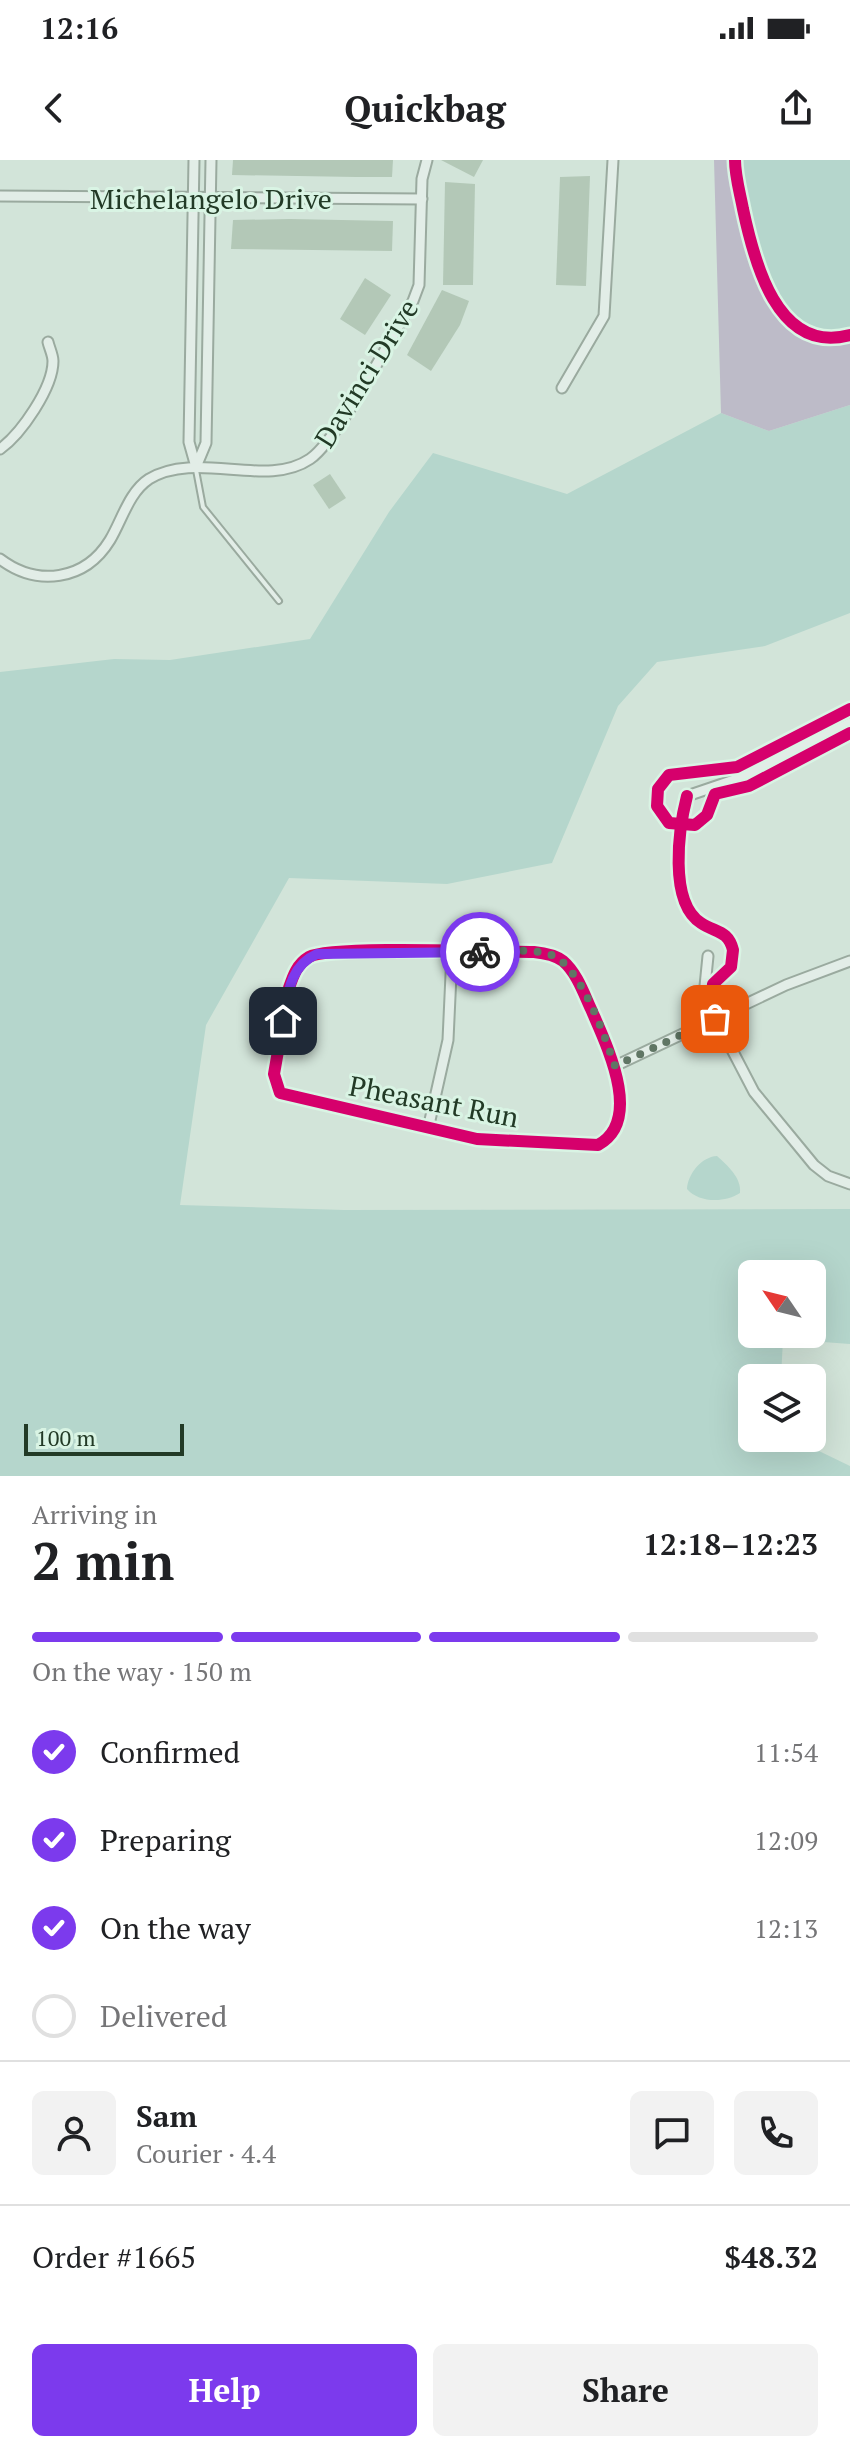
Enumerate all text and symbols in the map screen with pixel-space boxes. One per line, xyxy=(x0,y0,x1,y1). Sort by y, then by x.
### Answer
text: 12:16 xyxy=(40,8,118,48)
text: Quickbag xyxy=(344,85,506,132)
icon: back xyxy=(32,86,76,130)
icon: share xyxy=(774,86,818,130)
street label: Michelangelo Drive xyxy=(90,180,332,217)
street label: Davinci Drive xyxy=(306,292,426,454)
courier xyxy=(440,912,520,992)
icon: bike xyxy=(458,930,502,974)
pin xyxy=(681,985,749,1053)
pin xyxy=(249,987,317,1055)
icon: bag xyxy=(693,997,737,1041)
icon: home xyxy=(261,999,305,1043)
street label: Pheasant Run xyxy=(346,1066,522,1136)
north arrow xyxy=(738,1260,826,1348)
map controls xyxy=(738,1260,826,1452)
button: layers xyxy=(738,1364,826,1452)
scale bar xyxy=(24,1420,184,1456)
text: 100 m xyxy=(36,1423,96,1452)
text: Arriving in xyxy=(32,1497,157,1531)
text: 12:18–12:23 xyxy=(643,1524,818,1564)
text: 2 min xyxy=(32,1526,174,1595)
text: On the way · 150 m xyxy=(32,1654,252,1688)
icon: check xyxy=(32,1730,76,1774)
text: Confirmed xyxy=(100,1732,240,1772)
text: 11:54 xyxy=(754,1735,818,1769)
icon: check xyxy=(32,1818,76,1862)
text: Preparing xyxy=(100,1820,231,1860)
text: 12:09 xyxy=(754,1823,818,1857)
icon: check xyxy=(32,1906,76,1950)
text: On the way xyxy=(100,1908,251,1948)
text: 12:13 xyxy=(754,1911,818,1945)
text: Delivered xyxy=(100,1996,227,2036)
button: person xyxy=(32,2091,116,2175)
button: chat xyxy=(630,2091,714,2175)
button: phone xyxy=(734,2091,818,2175)
text: Sam xyxy=(136,2096,197,2136)
text: Courier · 4.4 xyxy=(136,2136,276,2170)
text: Order #1665 xyxy=(32,2237,196,2277)
text: $48.32 xyxy=(724,2237,818,2277)
button: Help xyxy=(32,2344,417,2436)
button: Share xyxy=(433,2344,818,2436)

